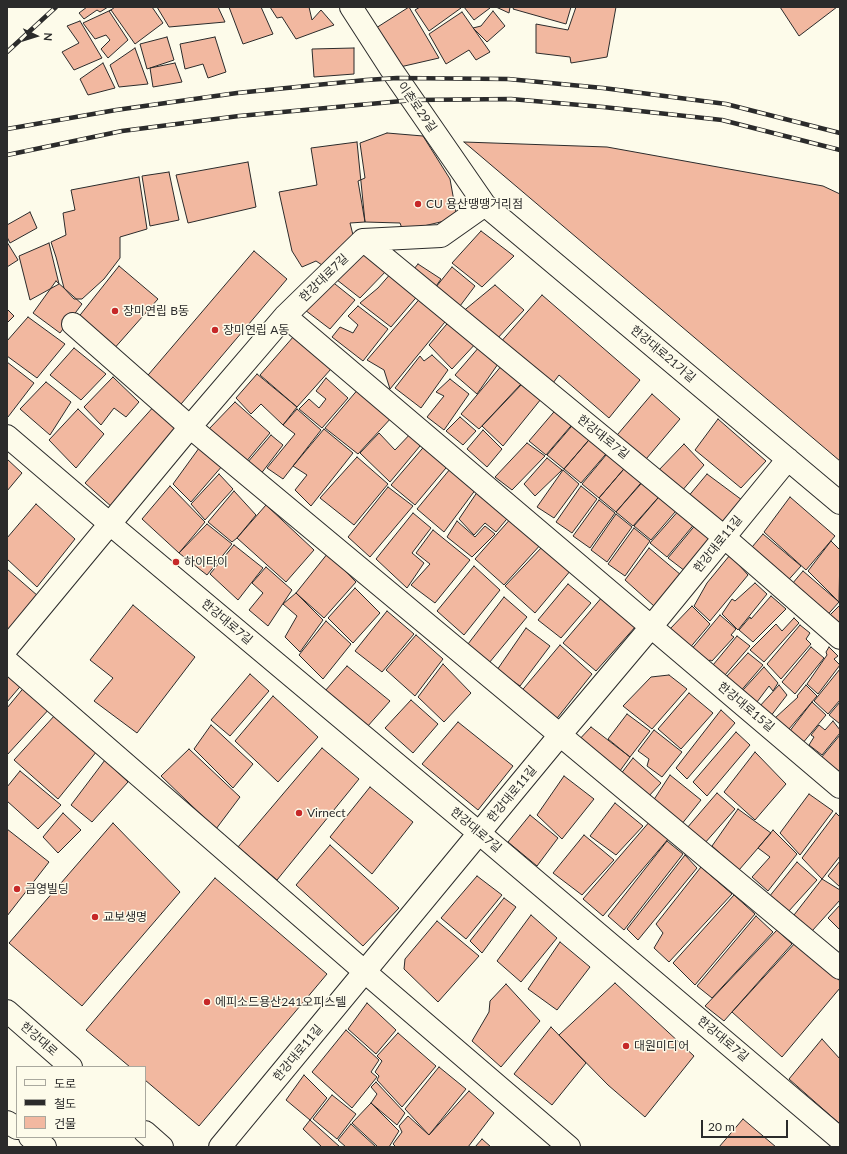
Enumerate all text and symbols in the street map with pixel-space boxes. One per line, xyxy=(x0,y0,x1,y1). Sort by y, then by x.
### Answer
north arrow xyxy=(16,16,56,56)
text: N xyxy=(42,32,55,42)
street label: 이촌로29길 xyxy=(394,79,440,135)
place label: CU 용산땡땡거리점 xyxy=(426,197,523,211)
marker: CU 용산땡땡거리점 xyxy=(413,199,423,209)
street label: 한강대로7길 xyxy=(297,251,351,305)
place label: 장미연립 B동 xyxy=(123,304,189,318)
marker: 장미연립 B동 xyxy=(110,306,120,316)
place label: 장미연립 A동 xyxy=(223,323,289,337)
street label: 한강대로21가길 xyxy=(628,323,698,385)
marker: 장미연립 A동 xyxy=(210,325,220,335)
street label: 한강대로7길 xyxy=(574,412,632,462)
street label: 한강대로11길 xyxy=(691,513,745,575)
place label: 하이타이 xyxy=(184,555,228,569)
marker: 하이타이 xyxy=(171,557,181,567)
street label: 한강대로7길 xyxy=(199,597,255,647)
street label: 한강대로15길 xyxy=(715,679,777,735)
street label: 한강대로11길 xyxy=(484,763,540,825)
street label: 한강대로7길 xyxy=(448,805,504,855)
place label: Virnect xyxy=(307,806,345,820)
marker: Virnect xyxy=(294,808,304,818)
place label: 금영빌딩 xyxy=(25,882,69,896)
marker: 금영빌딩 xyxy=(12,884,22,894)
place label: 교보생명 xyxy=(103,910,147,924)
marker: 교보생명 xyxy=(90,912,100,922)
place label: 에피소드용산241오피스텔 xyxy=(215,995,346,1009)
marker: 에피소드용산241오피스텔 xyxy=(202,997,212,1007)
street label: 한강대로7길 xyxy=(695,1014,751,1064)
street label: 한강대로 xyxy=(18,1019,60,1059)
street label: 한강대로11길 xyxy=(270,1022,326,1084)
place label: 대원미디어 xyxy=(634,1039,689,1053)
marker: 대원미디어 xyxy=(621,1041,631,1051)
legend xyxy=(16,1066,146,1138)
text: 도로 xyxy=(54,1076,76,1091)
text: 철도 xyxy=(54,1096,76,1111)
scale bar xyxy=(703,1112,790,1138)
text: 건물 xyxy=(54,1116,76,1131)
text: 20 m xyxy=(708,1119,735,1134)

